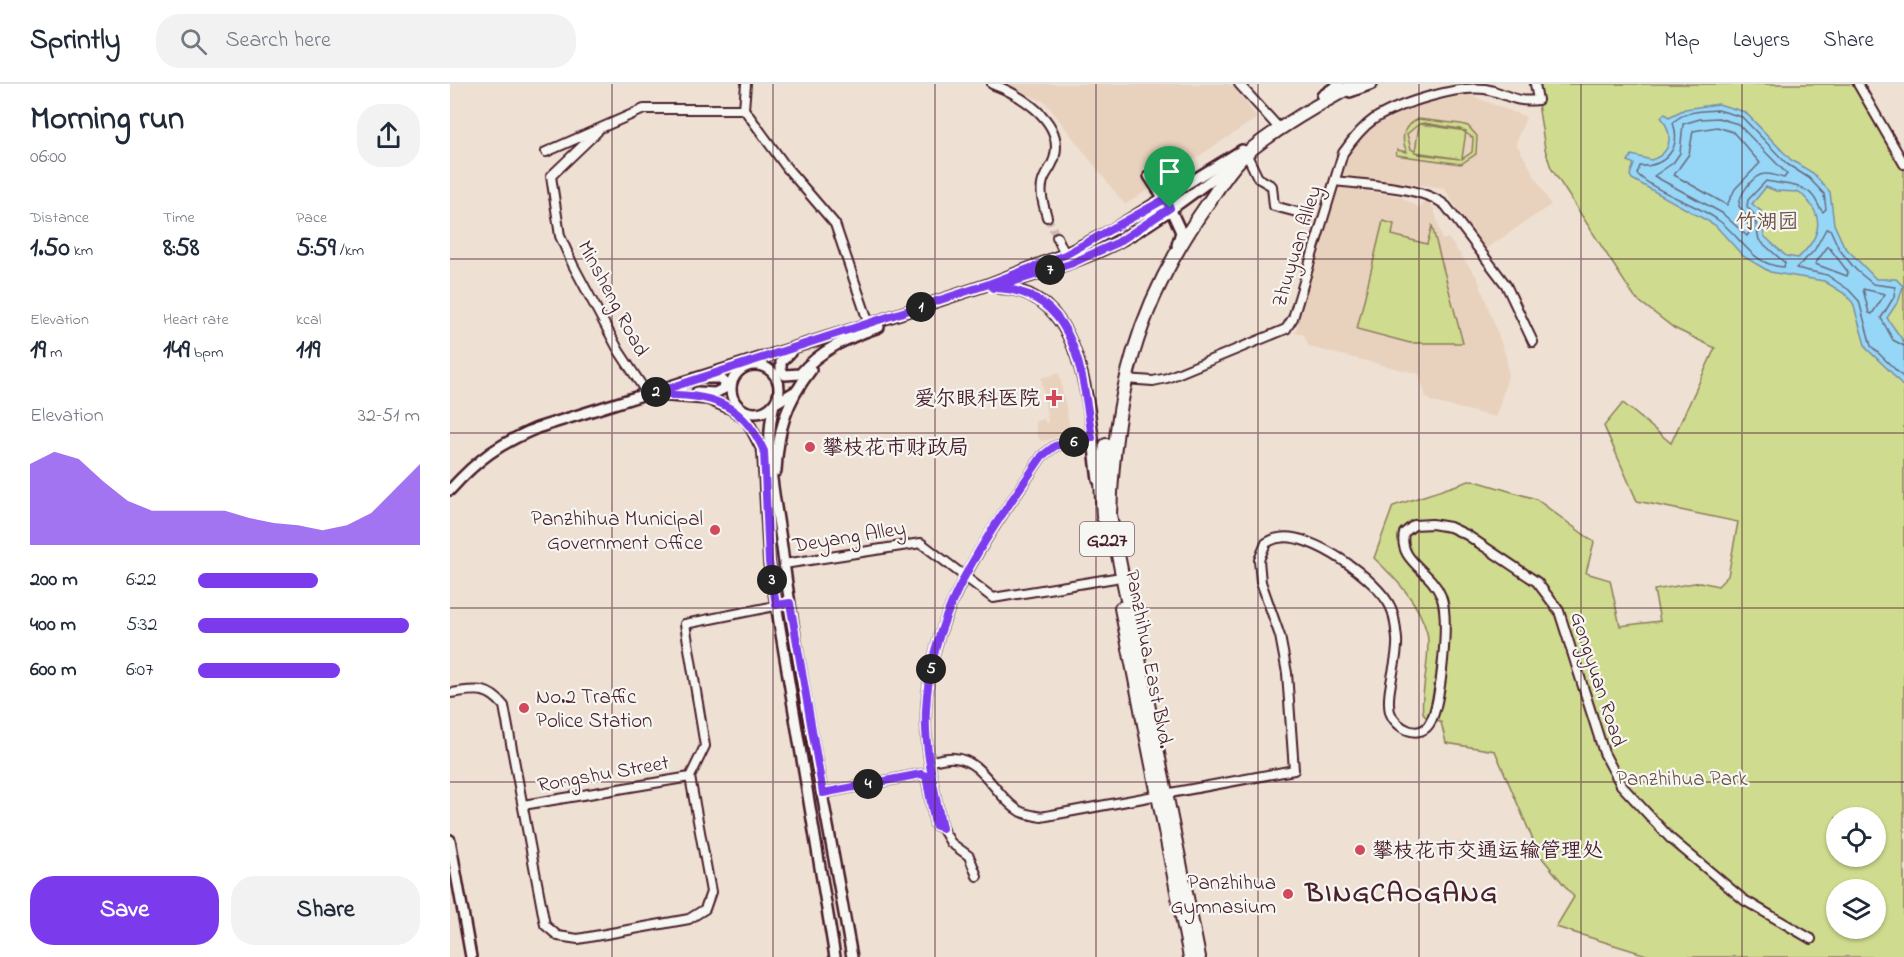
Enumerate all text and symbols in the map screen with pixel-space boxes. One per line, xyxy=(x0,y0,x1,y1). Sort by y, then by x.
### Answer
search box xyxy=(156,14,576,68)
text: Sprintly xyxy=(30,21,120,62)
icon: search xyxy=(177,25,210,58)
text: Search here xyxy=(225,25,331,57)
text: Map xyxy=(1664,26,1700,56)
text: Layers xyxy=(1733,26,1790,56)
text: Share xyxy=(1823,26,1874,56)
text: Morning run xyxy=(30,96,184,144)
button: share xyxy=(357,104,420,167)
text: 06:00 xyxy=(30,143,66,172)
pin xyxy=(1144,146,1195,208)
icon: arrive xyxy=(1153,155,1186,188)
street label: Zhuyuan Alley xyxy=(1265,182,1333,312)
text: Distance xyxy=(30,206,89,230)
text: Time xyxy=(163,206,195,230)
text: Pace xyxy=(296,206,327,230)
park label: 竹湖园 xyxy=(1736,208,1799,238)
text: 1.50 xyxy=(30,230,70,268)
text: 8:58 xyxy=(163,230,200,268)
text: 5:59 xyxy=(296,230,336,268)
street label: Minsheng Road xyxy=(567,236,656,363)
text: km xyxy=(70,239,93,263)
text: /km xyxy=(336,239,364,263)
pin: 7 xyxy=(1035,255,1065,285)
text: 7 xyxy=(1047,258,1053,282)
pin: 1 xyxy=(906,292,936,322)
text: 1 xyxy=(918,295,924,319)
text: Elevation xyxy=(30,308,89,332)
text: Heart rate xyxy=(163,308,229,332)
text: kcal xyxy=(296,308,321,332)
text: 19 xyxy=(30,332,46,370)
text: 149 xyxy=(163,332,190,370)
text: 119 xyxy=(296,332,320,370)
text: m xyxy=(46,341,63,365)
text: bpm xyxy=(190,341,223,365)
pin: 2 xyxy=(641,377,671,407)
text: 2 xyxy=(652,380,660,404)
place label: 爱尔眼科医院 xyxy=(914,385,1040,415)
marker: 爱尔眼科医院 xyxy=(1045,389,1063,407)
text: Elevation xyxy=(30,402,104,431)
text: 32–51 m xyxy=(358,402,420,431)
pin: 6 xyxy=(1059,427,1089,457)
text: 6 xyxy=(1070,430,1078,454)
place label: 攀枝花市财政局 xyxy=(822,434,969,464)
marker: 攀枝花市财政局 xyxy=(803,440,817,454)
place label: Panzhihua Municipal Government Office xyxy=(531,505,704,559)
street label: Deyang Alley xyxy=(790,514,908,564)
road number: G227 xyxy=(1080,522,1134,556)
marker: Panzhihua Municipal Government Office xyxy=(708,523,722,537)
pin: 3 xyxy=(757,565,787,595)
text: 200 m xyxy=(30,566,78,595)
text: 6:22 xyxy=(126,566,156,595)
text: 3 xyxy=(769,568,775,592)
street label: Panzhihua East Blvd. xyxy=(1116,568,1180,751)
street label: Gongyuan Road xyxy=(1559,608,1633,752)
text: 400 m xyxy=(30,611,76,640)
text: 5:32 xyxy=(126,611,157,640)
pin: 5 xyxy=(916,654,946,684)
text: 600 m xyxy=(30,656,77,685)
text: 6:07 xyxy=(126,656,153,685)
text: 5 xyxy=(926,657,936,681)
place label: No.2 Traffic Police Station xyxy=(536,683,652,737)
marker: No.2 Traffic Police Station xyxy=(517,701,531,715)
street label: Rongshu Street xyxy=(535,749,672,803)
park label: Panzhihua Park xyxy=(1616,765,1749,795)
pin: 4 xyxy=(853,769,883,799)
text: 4 xyxy=(865,772,871,796)
map controls xyxy=(1826,807,1886,939)
button: locate xyxy=(1826,807,1886,867)
place label: 攀枝花市交通运输管理处 xyxy=(1372,837,1603,867)
marker: 攀枝花市交通运输管理处 xyxy=(1353,843,1367,857)
place label: Panzhihua Gymnasium xyxy=(1170,869,1276,925)
district label: BINGCAOGANG xyxy=(1303,875,1499,914)
button: Save xyxy=(30,876,219,945)
button: Share xyxy=(231,876,420,945)
button: layers xyxy=(1826,879,1886,939)
marker: Panzhihua Gymnasium xyxy=(1281,887,1295,901)

